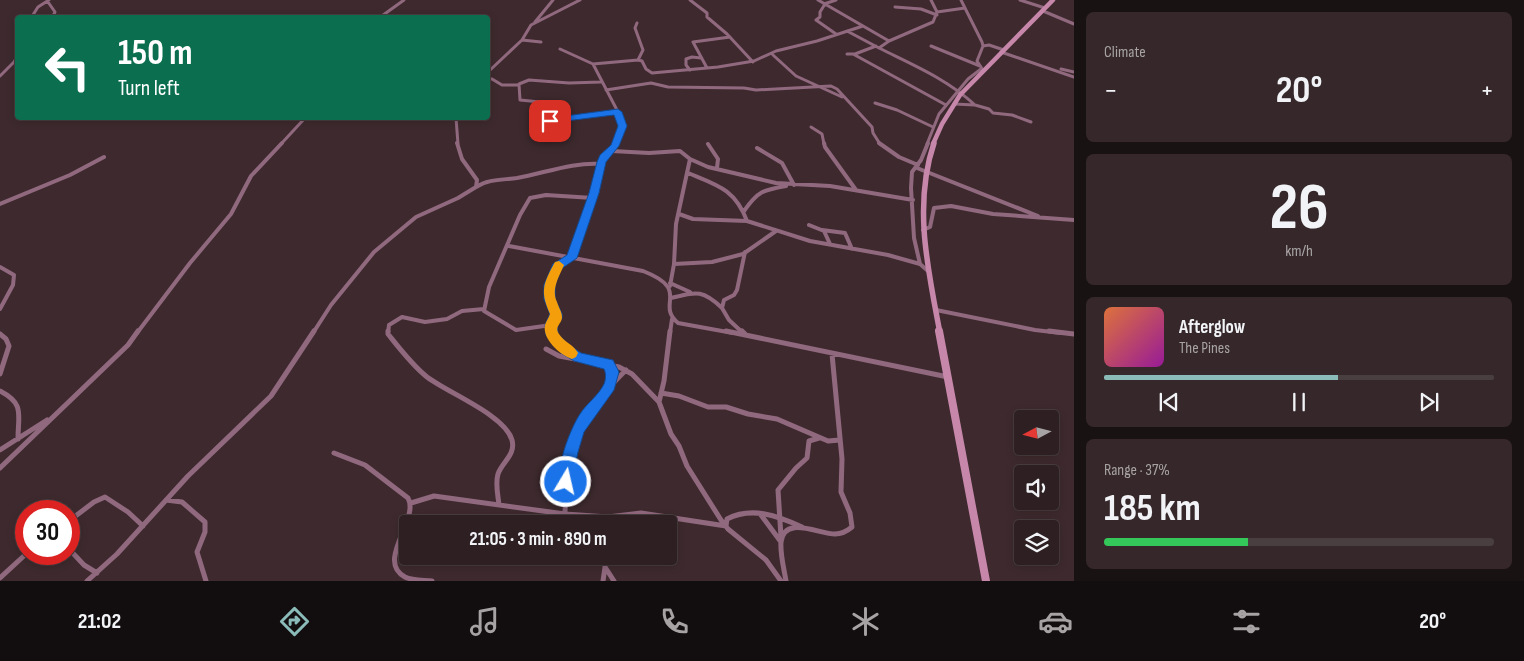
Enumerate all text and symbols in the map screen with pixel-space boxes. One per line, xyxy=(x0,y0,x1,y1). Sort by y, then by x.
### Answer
text: 150 m xyxy=(118,32,192,75)
icon: left xyxy=(35,35,100,100)
text: Climate xyxy=(1104,43,1146,62)
text: 20° xyxy=(1276,68,1322,113)
text: − xyxy=(1104,74,1118,107)
text: + xyxy=(1480,74,1494,107)
text: Turn left xyxy=(118,75,180,102)
pin xyxy=(529,100,571,142)
icon: arrive xyxy=(536,107,564,135)
text: 26 xyxy=(1269,170,1329,248)
text: km/h xyxy=(1285,242,1313,261)
text: Afterglow xyxy=(1179,316,1245,339)
text: The Pines xyxy=(1179,339,1230,358)
icon: previous xyxy=(1155,388,1183,416)
icon: pause xyxy=(1285,388,1313,416)
icon: next xyxy=(1415,388,1443,416)
north arrow xyxy=(1014,410,1059,455)
map controls xyxy=(1014,410,1059,565)
position arrow xyxy=(539,455,591,507)
text: Range · 37% xyxy=(1104,461,1170,480)
button: sound xyxy=(1014,465,1059,510)
text: 185 km xyxy=(1104,486,1201,531)
speed limit sign: 30 xyxy=(15,500,80,565)
button: layers xyxy=(1014,520,1059,565)
text: 21:05 · 3 min · 890 m xyxy=(469,528,607,551)
icon: directions xyxy=(277,604,312,639)
icon: music xyxy=(467,604,502,639)
icon: phone xyxy=(657,604,692,639)
icon: climate xyxy=(848,604,883,639)
icon: car xyxy=(1038,604,1073,639)
icon: filters xyxy=(1229,604,1264,639)
text: 21:02 xyxy=(78,608,121,635)
text: 20° xyxy=(1419,608,1446,635)

